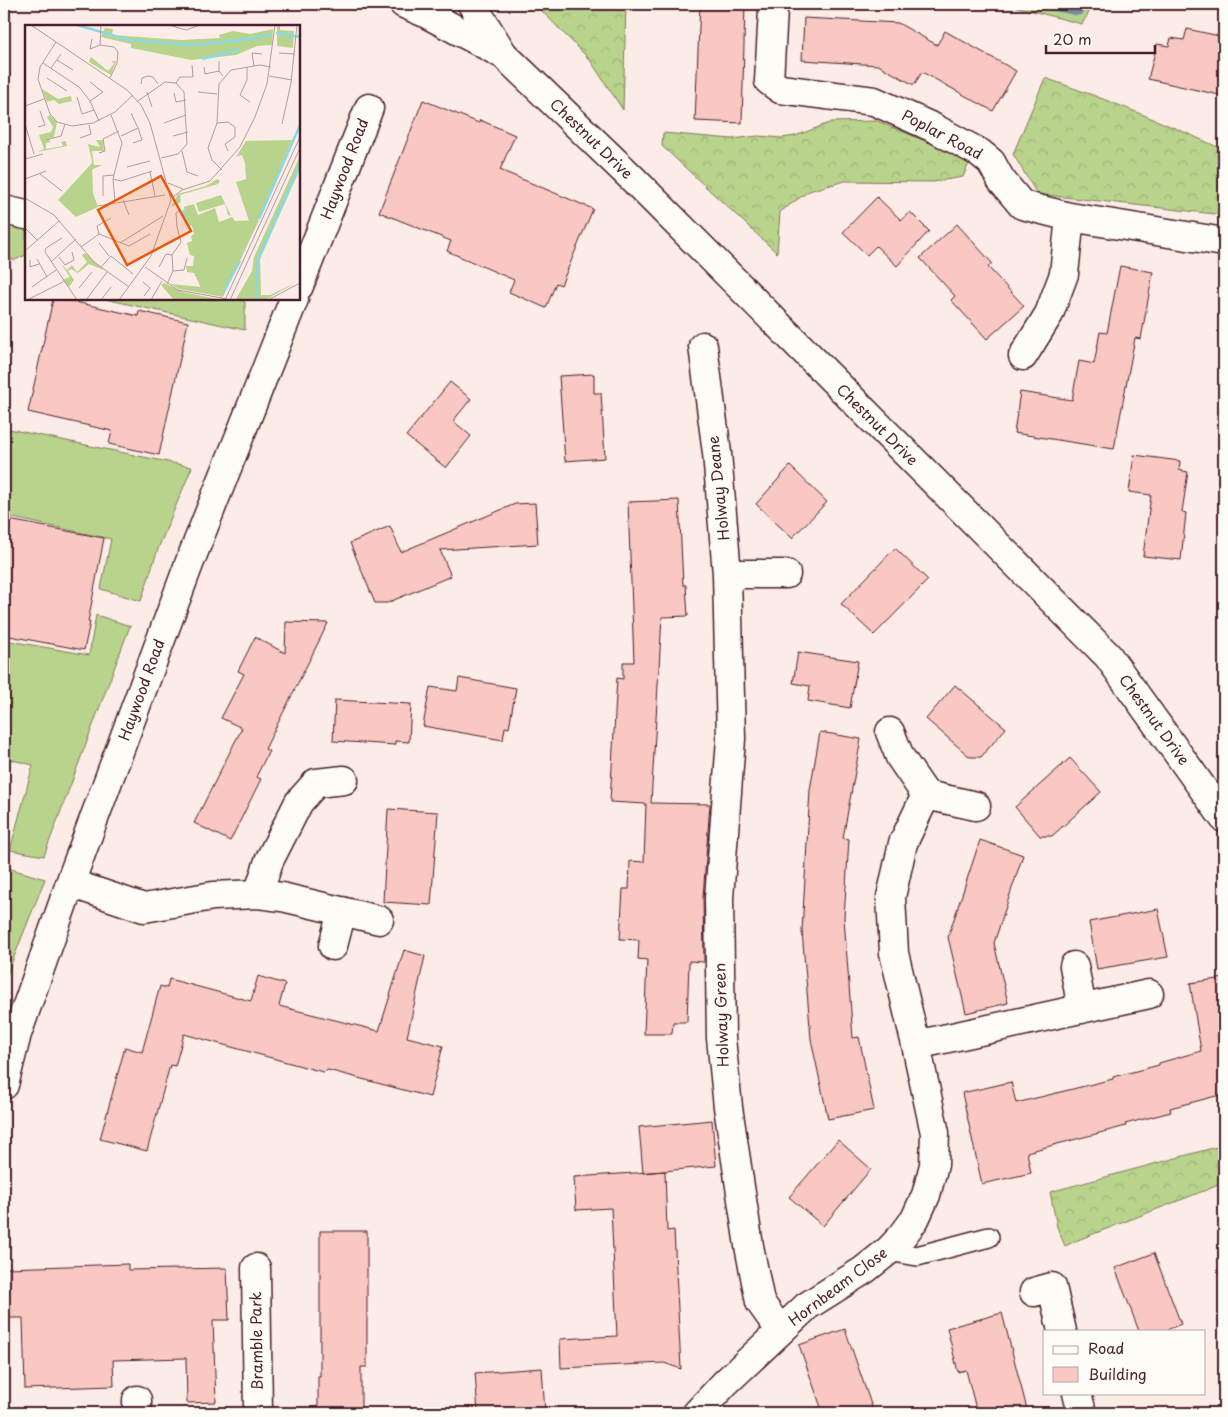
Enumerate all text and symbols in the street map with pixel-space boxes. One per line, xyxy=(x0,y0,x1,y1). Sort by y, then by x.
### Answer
scale bar xyxy=(1046,22,1154,54)
inset map xyxy=(25,25,300,300)
text: 20 m xyxy=(1053,27,1092,50)
street label: Chestnut Drive xyxy=(545,92,639,184)
street label: Poplar Road xyxy=(898,103,987,165)
street label: Haywood Road xyxy=(314,115,373,222)
street label: Chestnut Drive xyxy=(832,378,924,470)
street label: Holway Deane xyxy=(701,435,734,542)
street label: Haywood Road xyxy=(112,635,170,744)
street label: Chestnut Drive xyxy=(1114,669,1196,769)
street label: Holway Green xyxy=(707,962,734,1068)
street label: Hornbeam Close xyxy=(783,1241,891,1331)
street label: Bramble Park xyxy=(243,1291,268,1391)
legend xyxy=(1043,1330,1206,1394)
text: Road xyxy=(1088,1336,1124,1359)
text: Building xyxy=(1088,1362,1147,1385)

